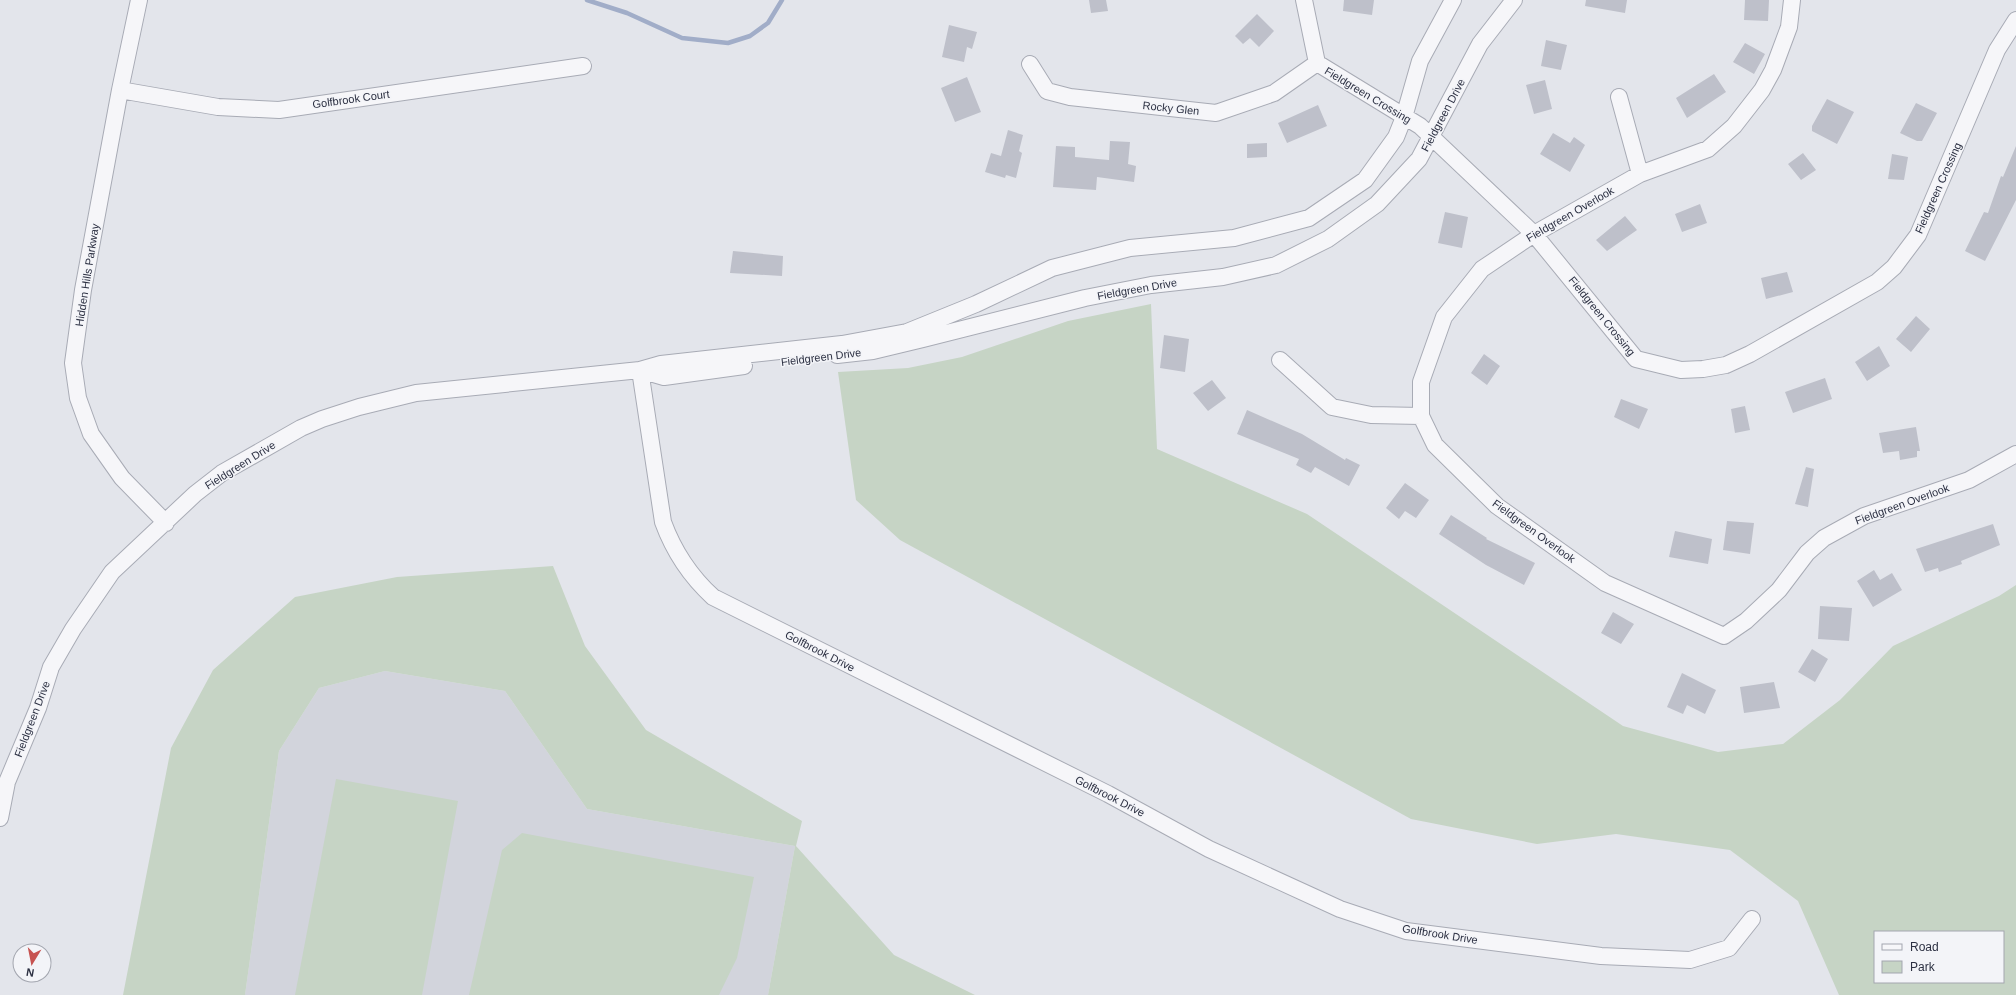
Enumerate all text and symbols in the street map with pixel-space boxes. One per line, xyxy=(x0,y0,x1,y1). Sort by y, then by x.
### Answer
street label: Fieldgreen Crossing xyxy=(1323,65,1413,125)
street label: Fieldgreen Drive xyxy=(1419,77,1467,153)
street label: Golfbrook Court xyxy=(312,88,390,110)
street label: Rocky Glen xyxy=(1142,99,1200,117)
street label: Fieldgreen Crossing xyxy=(1912,141,1964,235)
street label: Fieldgreen Overlook xyxy=(1524,184,1616,244)
street label: Hidden Hills Parkway xyxy=(73,222,101,327)
street label: Fieldgreen Crossing xyxy=(1566,274,1638,358)
street label: Fieldgreen Drive xyxy=(1096,276,1178,302)
street label: Fieldgreen Drive xyxy=(780,346,862,368)
street label: Fieldgreen Drive xyxy=(203,439,277,491)
street label: Fieldgreen Overlook xyxy=(1853,481,1951,527)
street label: Fieldgreen Overlook xyxy=(1490,497,1578,565)
street label: Golfbrook Drive xyxy=(783,628,857,674)
street label: Fieldgreen Drive xyxy=(12,679,52,759)
street label: Golfbrook Drive xyxy=(1073,773,1147,819)
street label: Golfbrook Drive xyxy=(1401,922,1479,946)
legend xyxy=(1874,931,2004,983)
text: Road xyxy=(1910,940,1939,954)
north arrow xyxy=(12,943,52,983)
text: Park xyxy=(1910,960,1936,974)
text: N xyxy=(25,966,35,979)

